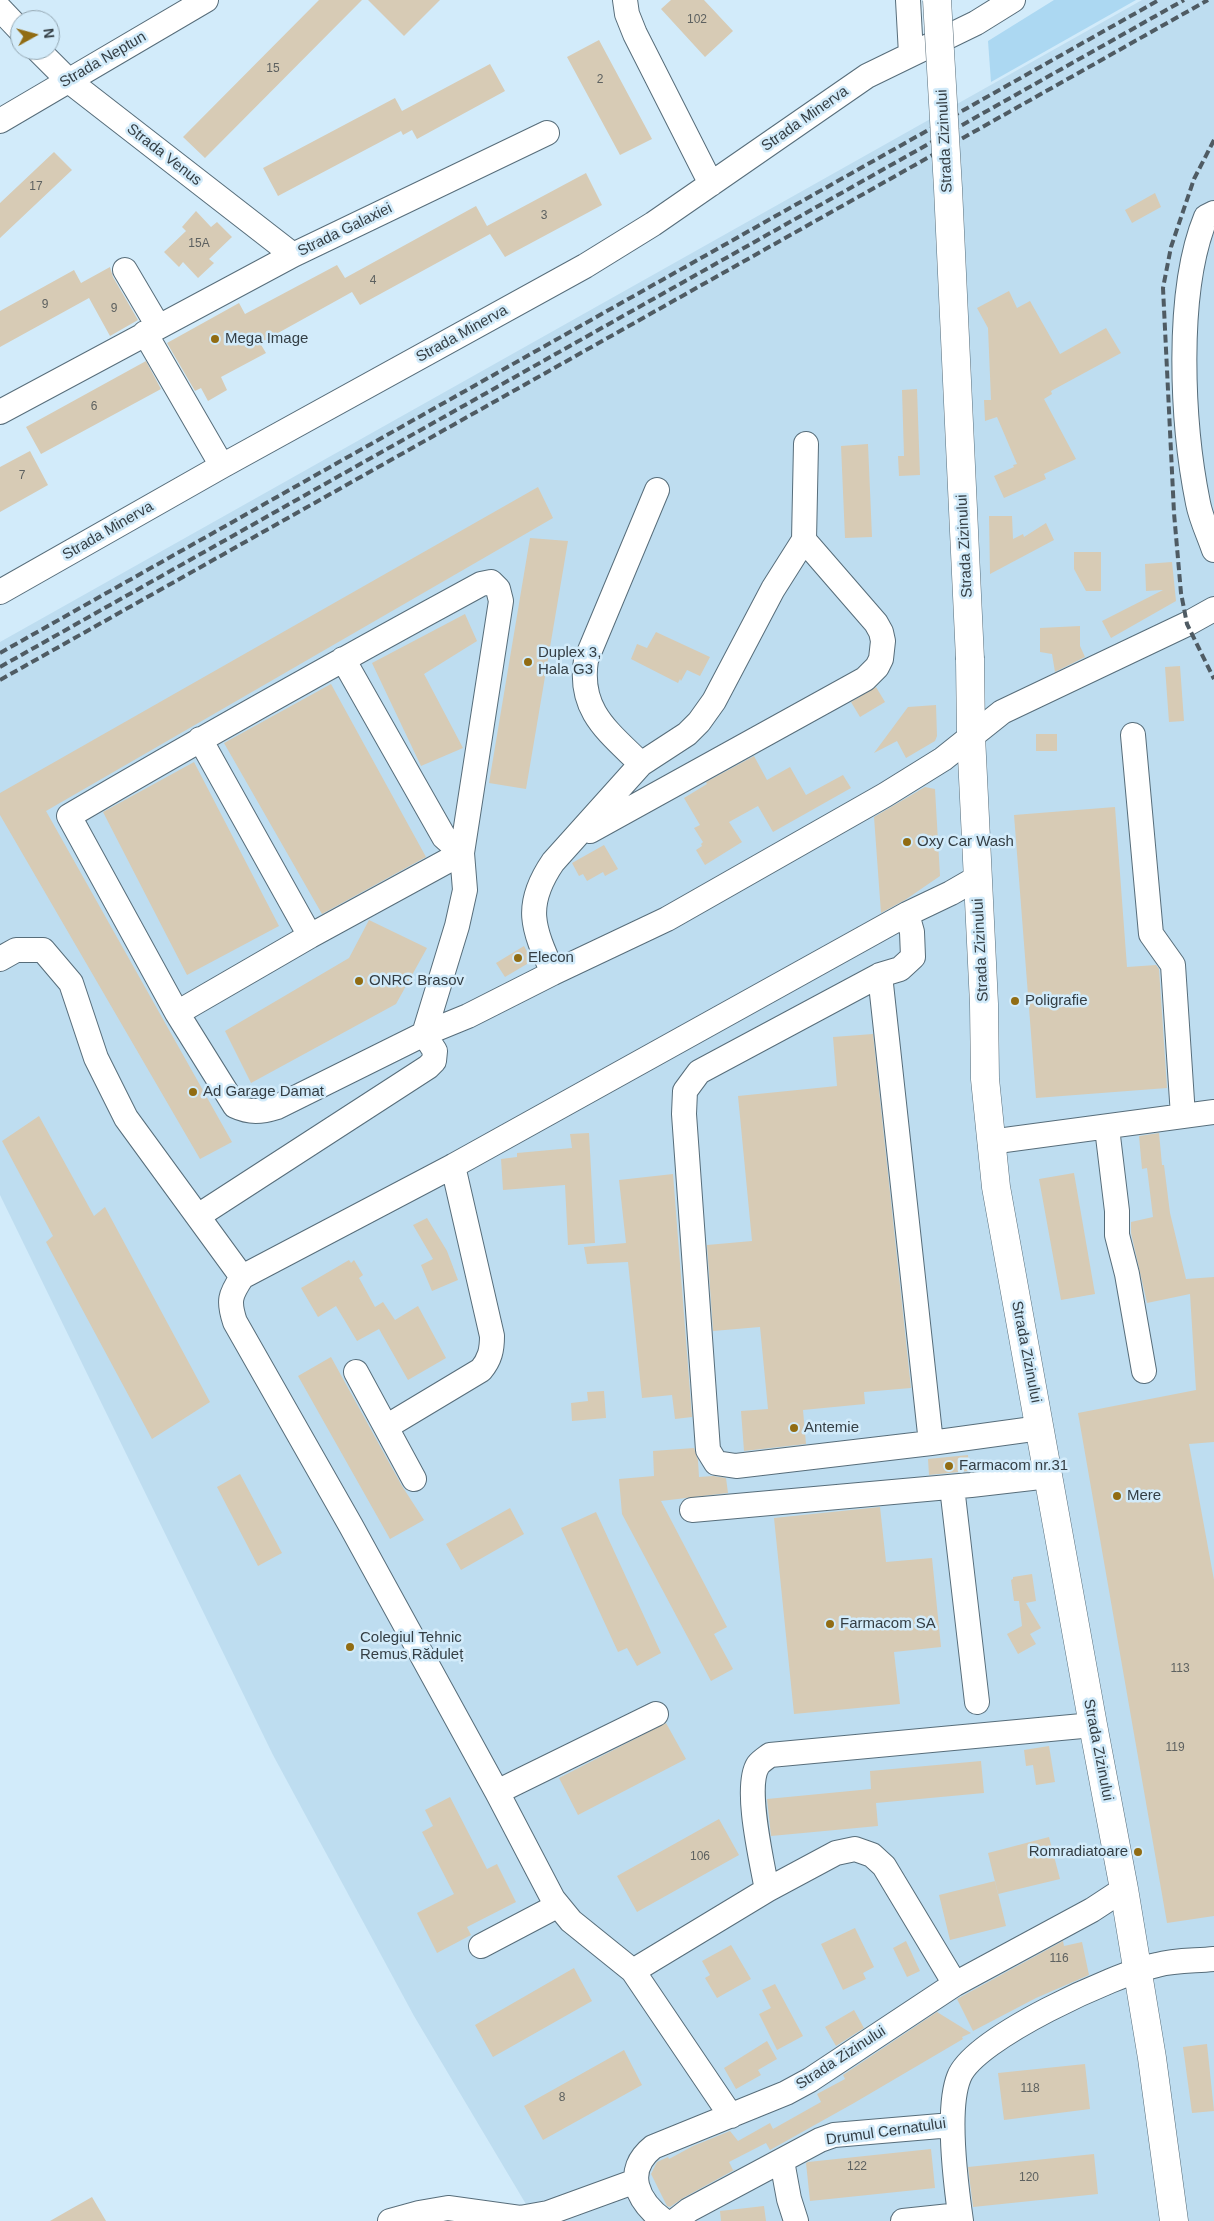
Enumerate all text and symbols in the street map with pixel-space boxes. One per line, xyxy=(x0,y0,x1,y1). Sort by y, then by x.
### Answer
north arrow xyxy=(10,10,60,60)
house number: 102 xyxy=(687,13,707,27)
text: N xyxy=(40,27,57,39)
street label: Strada Neptun xyxy=(57,28,149,92)
house number: 15 xyxy=(266,62,280,76)
house number: 2 xyxy=(597,73,603,87)
street label: Strada Minerva xyxy=(758,82,852,156)
street label: Strada Zizinului xyxy=(933,89,957,193)
street label: Strada Venus xyxy=(123,120,205,190)
house number: 17 xyxy=(29,180,43,194)
street label: Strada Galaxiei xyxy=(295,199,395,261)
house number: 3 xyxy=(541,209,547,223)
house number: 15A xyxy=(188,237,210,251)
house number: 4 xyxy=(370,274,376,288)
house number: 9 xyxy=(42,298,48,312)
street label: Strada Minerva xyxy=(413,301,511,367)
house number: 9 xyxy=(111,302,117,316)
place label: Mega Image xyxy=(225,330,308,348)
marker: Mega Image xyxy=(209,333,221,345)
house number: 6 xyxy=(91,400,97,414)
house number: 7 xyxy=(19,469,25,483)
street label: Strada Zizinului xyxy=(953,494,977,598)
street label: Strada Minerva xyxy=(59,498,157,564)
place label: Duplex 3, Hala G3 xyxy=(538,644,601,679)
marker: Duplex 3, Hala G3 xyxy=(522,656,534,668)
place label: Oxy Car Wash xyxy=(917,833,1014,851)
marker: Oxy Car Wash xyxy=(901,836,913,848)
street label: Strada Zizinului xyxy=(969,898,993,1002)
place label: Elecon xyxy=(528,949,574,967)
marker: Elecon xyxy=(512,952,524,964)
place label: ONRC Brasov xyxy=(369,972,464,990)
marker: ONRC Brasov xyxy=(353,975,365,987)
place label: Poligrafie xyxy=(1025,992,1088,1010)
marker: Poligrafie xyxy=(1009,995,1021,1007)
place label: Ad Garage Damat xyxy=(203,1083,324,1101)
marker: Ad Garage Damat xyxy=(187,1086,199,1098)
street label: Strada Zizinului xyxy=(1007,1300,1045,1404)
place label: Antemie xyxy=(804,1419,859,1437)
marker: Antemie xyxy=(788,1422,800,1434)
place label: Farmacom nr.31 xyxy=(959,1457,1068,1475)
marker: Farmacom nr.31 xyxy=(943,1460,955,1472)
place label: Mere xyxy=(1127,1487,1161,1505)
marker: Mere xyxy=(1111,1490,1123,1502)
place label: Farmacom SA xyxy=(840,1615,936,1633)
marker: Farmacom SA xyxy=(824,1618,836,1630)
place label: Colegiul Tehnic Remus Răduleț xyxy=(360,1629,463,1664)
marker: Colegiul Tehnic Remus Răduleț xyxy=(344,1641,356,1653)
house number: 113 xyxy=(1170,1662,1190,1676)
street label: Strada Zizinului xyxy=(1079,1698,1117,1802)
house number: 119 xyxy=(1165,1741,1185,1755)
place label: Romradiatoare xyxy=(1029,1843,1128,1861)
marker: Romradiatoare xyxy=(1132,1846,1144,1858)
house number: 106 xyxy=(690,1850,710,1864)
house number: 116 xyxy=(1049,1952,1069,1966)
street label: Strada Zizinului xyxy=(793,2022,889,2094)
house number: 118 xyxy=(1020,2082,1040,2096)
house number: 8 xyxy=(559,2091,565,2105)
street label: Drumul Cernatului xyxy=(825,2115,947,2149)
house number: 122 xyxy=(847,2160,867,2174)
house number: 120 xyxy=(1019,2171,1039,2185)

